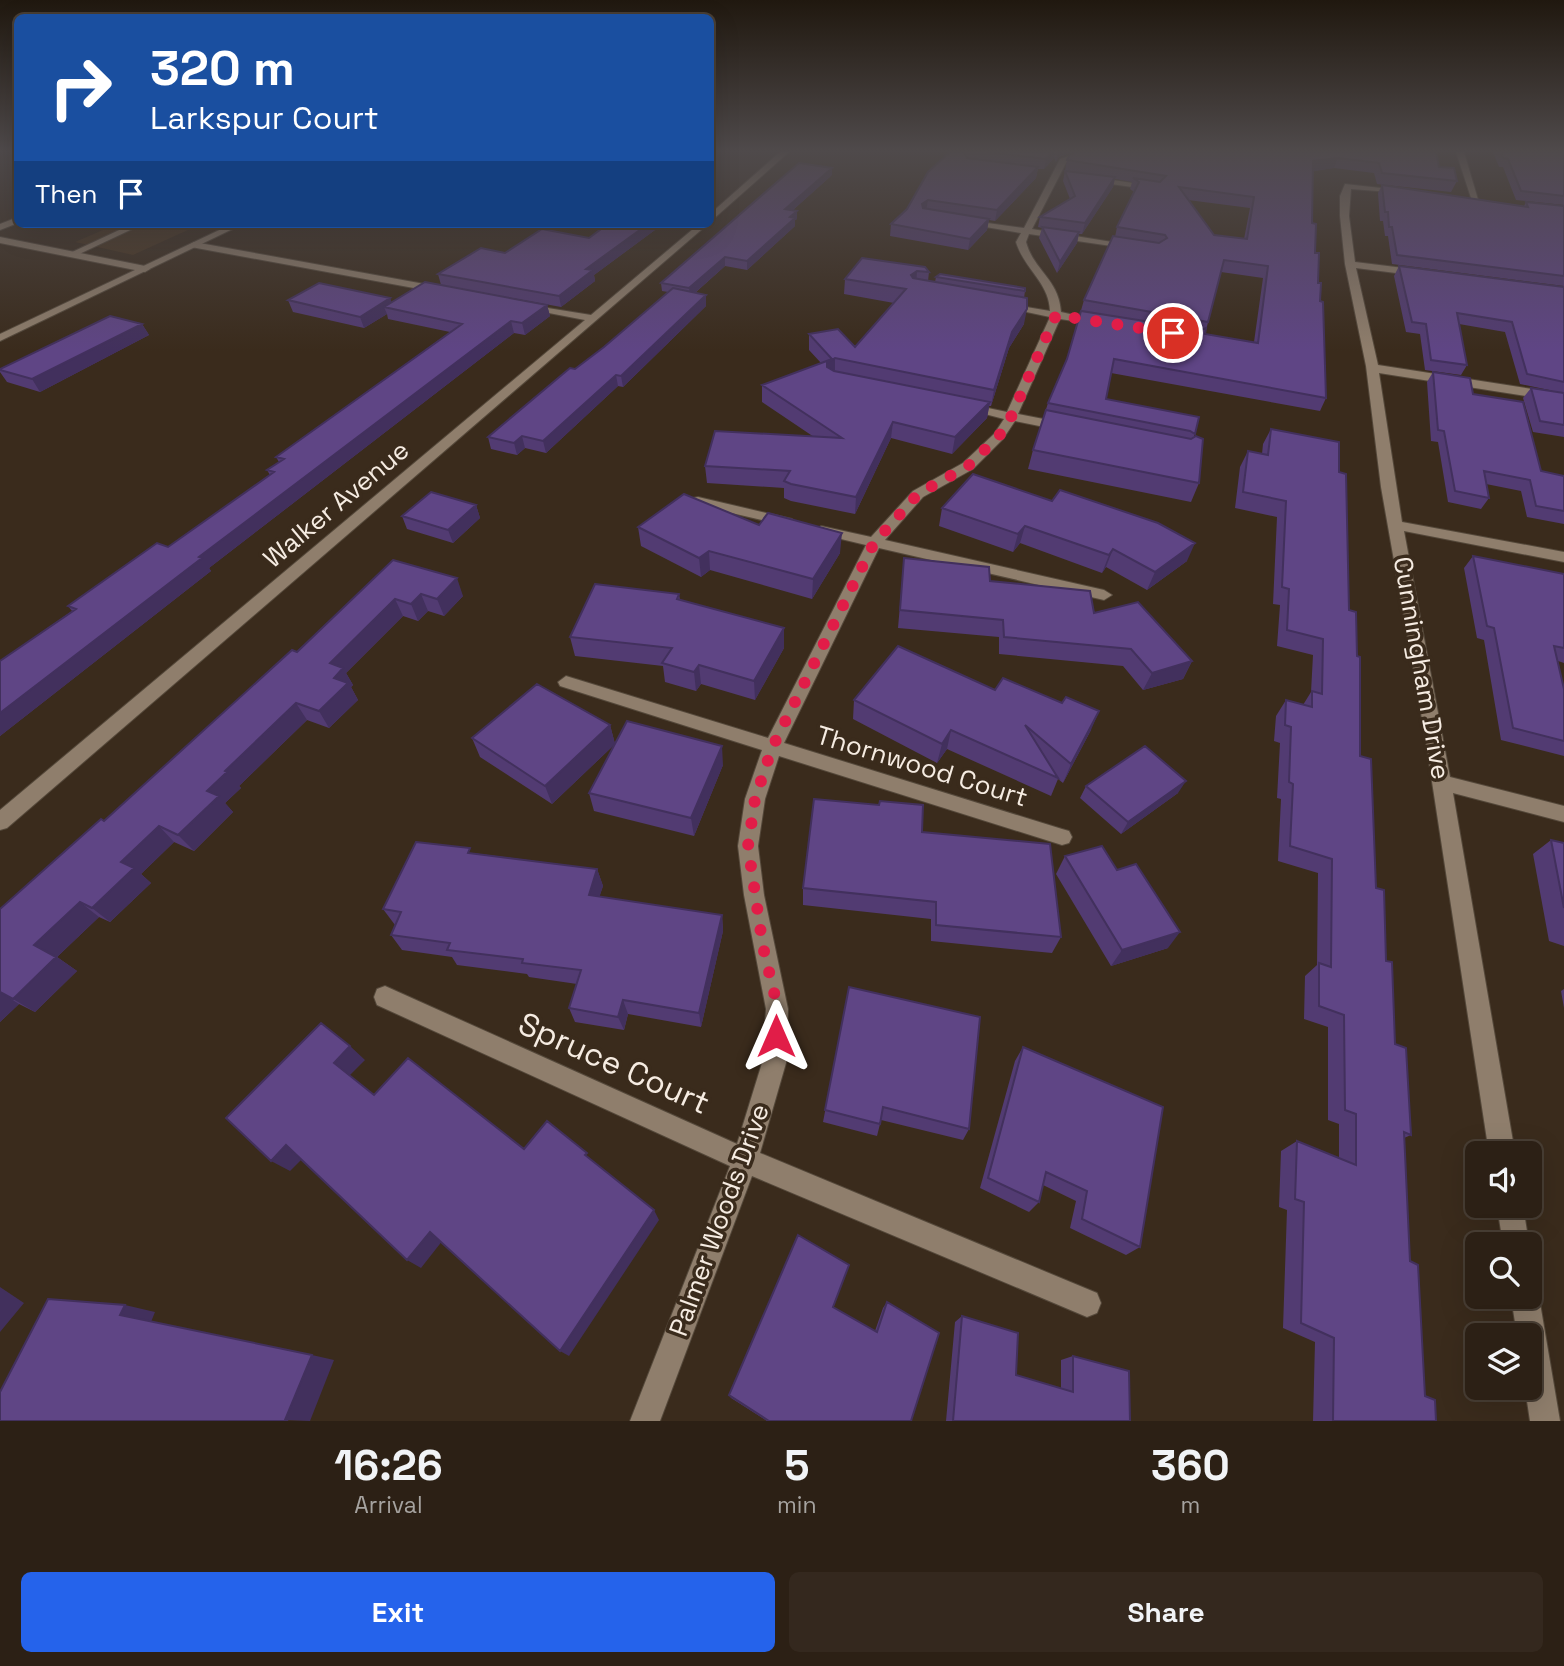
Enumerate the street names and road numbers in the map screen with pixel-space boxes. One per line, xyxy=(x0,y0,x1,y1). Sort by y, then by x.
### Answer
street label: Walker Avenue xyxy=(256,433,416,575)
street label: Cunningham Drive xyxy=(1386,554,1458,782)
street label: Thornwood Court xyxy=(812,718,1032,814)
street label: Spruce Court xyxy=(512,1003,716,1123)
street label: Palmer Woods Drive xyxy=(661,1099,777,1341)

